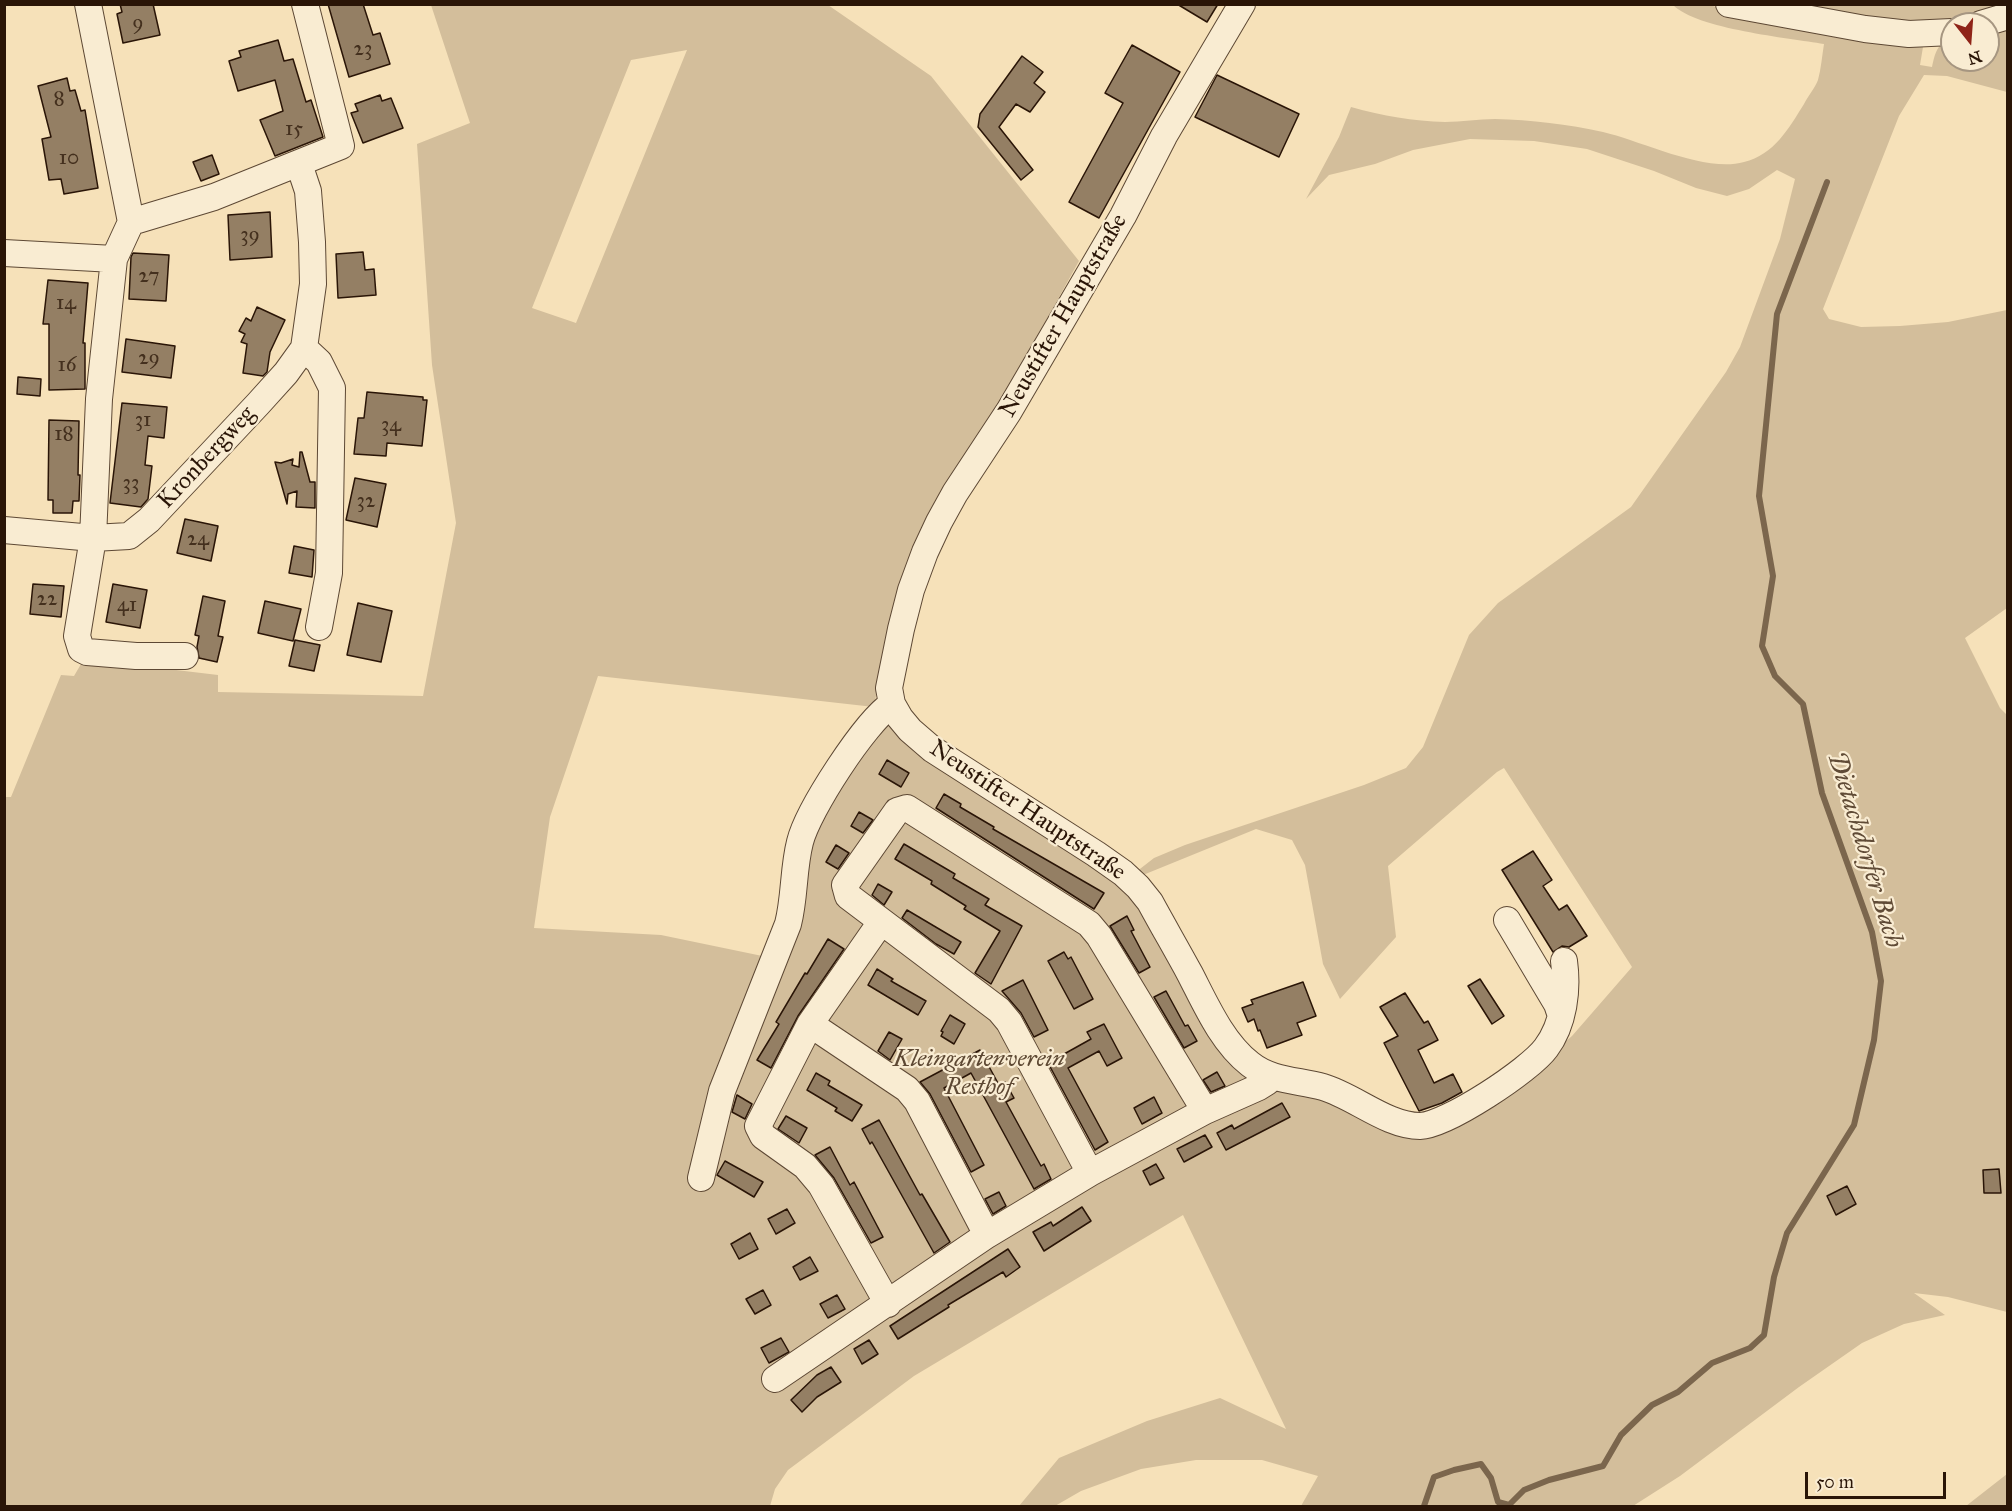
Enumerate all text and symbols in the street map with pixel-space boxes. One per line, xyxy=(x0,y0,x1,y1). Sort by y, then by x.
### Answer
house number: 9 xyxy=(132,11,144,37)
north arrow xyxy=(1940,12,2000,72)
house number: 23 xyxy=(354,37,372,63)
text: N xyxy=(1966,47,1984,69)
house number: 8 xyxy=(53,87,65,113)
house number: 15 xyxy=(285,117,303,143)
house number: 10 xyxy=(59,146,79,172)
street label: Neustifter Hauptstraße xyxy=(994,209,1134,423)
house number: 39 xyxy=(240,223,260,249)
house number: 27 xyxy=(138,264,160,290)
house number: 14 xyxy=(56,291,76,317)
house number: 29 xyxy=(138,346,160,372)
house number: 16 xyxy=(57,353,77,379)
street label: Kronbergweg xyxy=(152,401,262,515)
house number: 31 xyxy=(135,408,151,434)
house number: 34 xyxy=(381,413,401,439)
house number: 18 xyxy=(54,422,74,448)
house number: 33 xyxy=(123,471,139,497)
house number: 32 xyxy=(357,489,375,515)
house number: 24 xyxy=(187,527,209,553)
house number: 22 xyxy=(37,587,57,613)
house number: 41 xyxy=(117,593,137,619)
street label: Neustifter Hauptstraße xyxy=(923,735,1131,887)
water label: Dietachdorfer Bach xyxy=(1819,748,1909,952)
park label: Kleingartenverein Resthof xyxy=(893,1046,1065,1102)
scale bar xyxy=(1808,1460,1949,1498)
text: 50 m xyxy=(1816,1471,1854,1493)

